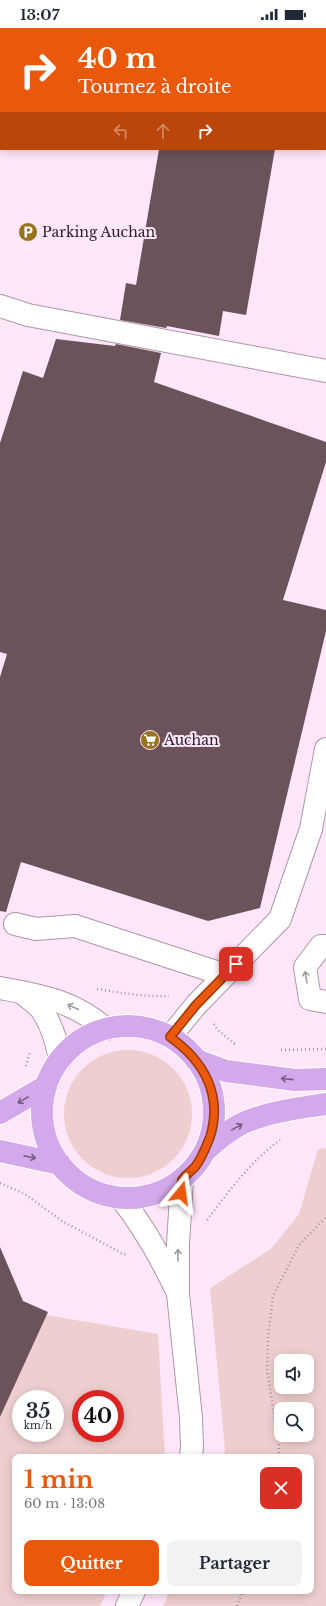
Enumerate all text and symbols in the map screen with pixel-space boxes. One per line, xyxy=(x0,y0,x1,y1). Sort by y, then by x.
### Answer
text: 13:07 xyxy=(20,5,59,24)
text: 40 m xyxy=(78,41,156,76)
icon: right xyxy=(12,44,64,96)
text: Tournez à droite xyxy=(78,76,231,98)
icon: left xyxy=(110,120,132,142)
icon: ahead xyxy=(152,120,174,142)
icon: right xyxy=(194,120,216,142)
parking icon: Parking Auchan xyxy=(17,221,39,243)
place label: Parking Auchan xyxy=(42,223,156,241)
supermarket icon: Auchan xyxy=(139,729,161,751)
place label: Auchan xyxy=(163,731,219,749)
pin xyxy=(219,947,253,981)
icon: arrive xyxy=(225,953,247,975)
one-way arrow xyxy=(302,971,310,984)
one-way arrow xyxy=(68,1003,80,1011)
one-way arrow xyxy=(281,1075,294,1083)
one-way arrow xyxy=(17,1097,29,1105)
one-way arrow xyxy=(231,1123,243,1130)
one-way arrow xyxy=(23,1153,36,1161)
position arrow xyxy=(160,1172,202,1214)
one-way arrow xyxy=(174,1249,182,1262)
map controls xyxy=(274,1354,314,1442)
button: sound xyxy=(274,1354,314,1394)
speed limit sign: 40 xyxy=(72,1390,124,1442)
text: 35 xyxy=(26,1399,50,1423)
button: search xyxy=(274,1402,314,1442)
text: km/h xyxy=(24,1419,52,1432)
text: 1 min xyxy=(24,1465,94,1494)
button: close xyxy=(260,1467,302,1509)
text: 60 m · 13:08 xyxy=(24,1495,105,1512)
button: Quitter xyxy=(24,1540,159,1586)
button: Partager xyxy=(167,1540,302,1586)

